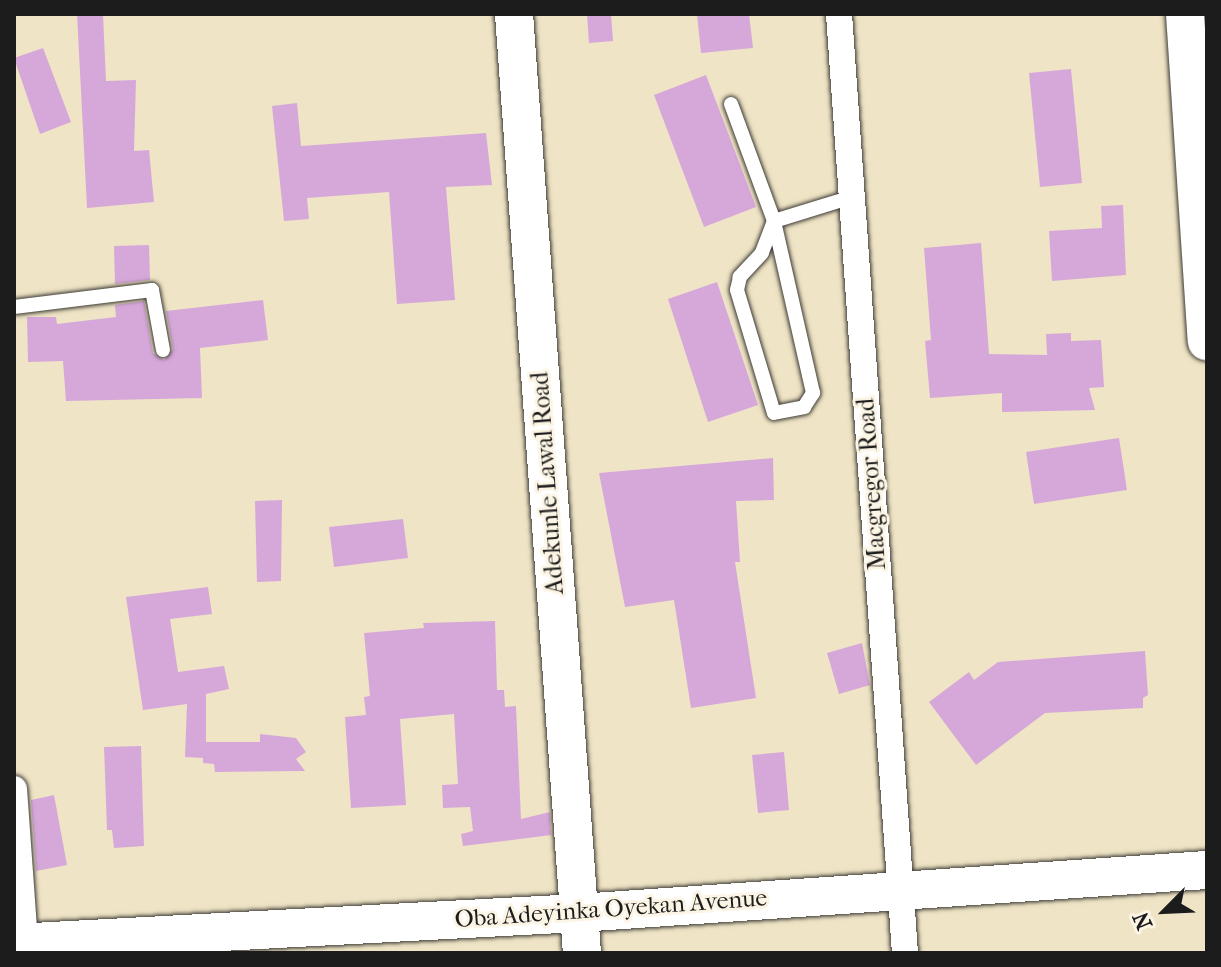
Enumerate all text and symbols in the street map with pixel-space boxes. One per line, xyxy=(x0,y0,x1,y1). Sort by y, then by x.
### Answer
street label: Adekunle Lawal Road xyxy=(526,371,570,595)
street label: Macgregor Road xyxy=(852,397,892,571)
north arrow xyxy=(1125,871,1205,951)
street label: Oba Adeyinka Oyekan Avenue xyxy=(454,884,768,934)
text: N xyxy=(1128,908,1158,934)

